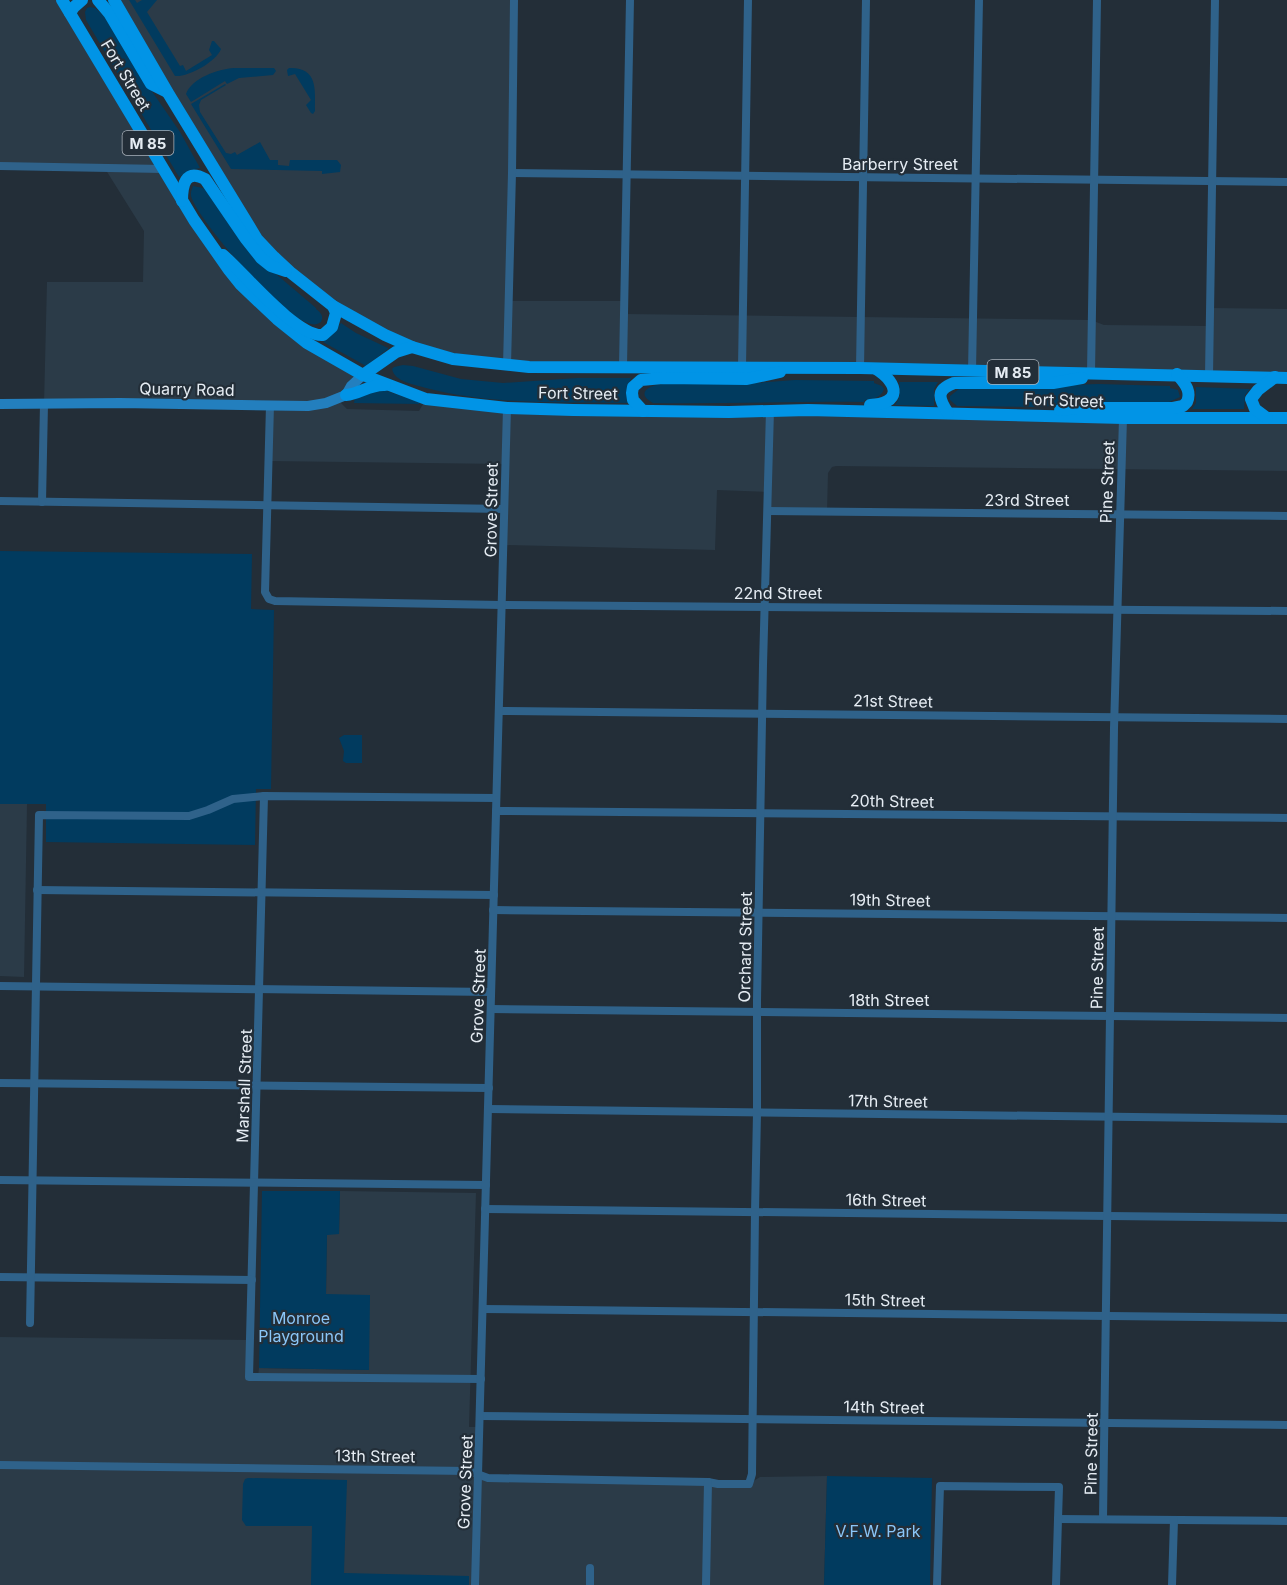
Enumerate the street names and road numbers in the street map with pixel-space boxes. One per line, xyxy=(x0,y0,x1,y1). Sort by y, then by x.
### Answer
street label: Fort Street xyxy=(97,36,155,114)
road number: M 85 xyxy=(122,131,174,155)
street label: Barberry Street xyxy=(842,154,958,174)
road number: M 85 xyxy=(988,360,1038,384)
street label: Quarry Road xyxy=(139,378,235,400)
street label: Fort Street xyxy=(538,382,618,404)
street label: Fort Street xyxy=(1024,389,1104,411)
street label: Pine Street xyxy=(1096,440,1118,524)
street label: Grove Street xyxy=(480,463,502,557)
street label: 23rd Street xyxy=(985,490,1069,510)
street label: 22nd Street xyxy=(734,583,822,603)
street label: 21st Street xyxy=(853,690,933,712)
street label: 20th Street xyxy=(850,790,934,812)
street label: 19th Street xyxy=(849,889,931,911)
street label: Orchard Street xyxy=(734,891,756,1003)
street label: Pine Street xyxy=(1086,927,1108,1009)
street label: Grove Street xyxy=(466,948,490,1044)
street label: 18th Street xyxy=(849,990,929,1010)
street label: Marshall Street xyxy=(232,1029,256,1143)
street label: 17th Street xyxy=(848,1090,928,1112)
street label: 16th Street xyxy=(845,1189,927,1211)
street label: 15th Street xyxy=(845,1289,925,1311)
street label: 14th Street xyxy=(843,1396,925,1418)
street label: Pine Street xyxy=(1080,1413,1102,1495)
street label: Grove Street xyxy=(453,1434,477,1530)
street label: 13th Street xyxy=(334,1445,416,1467)

